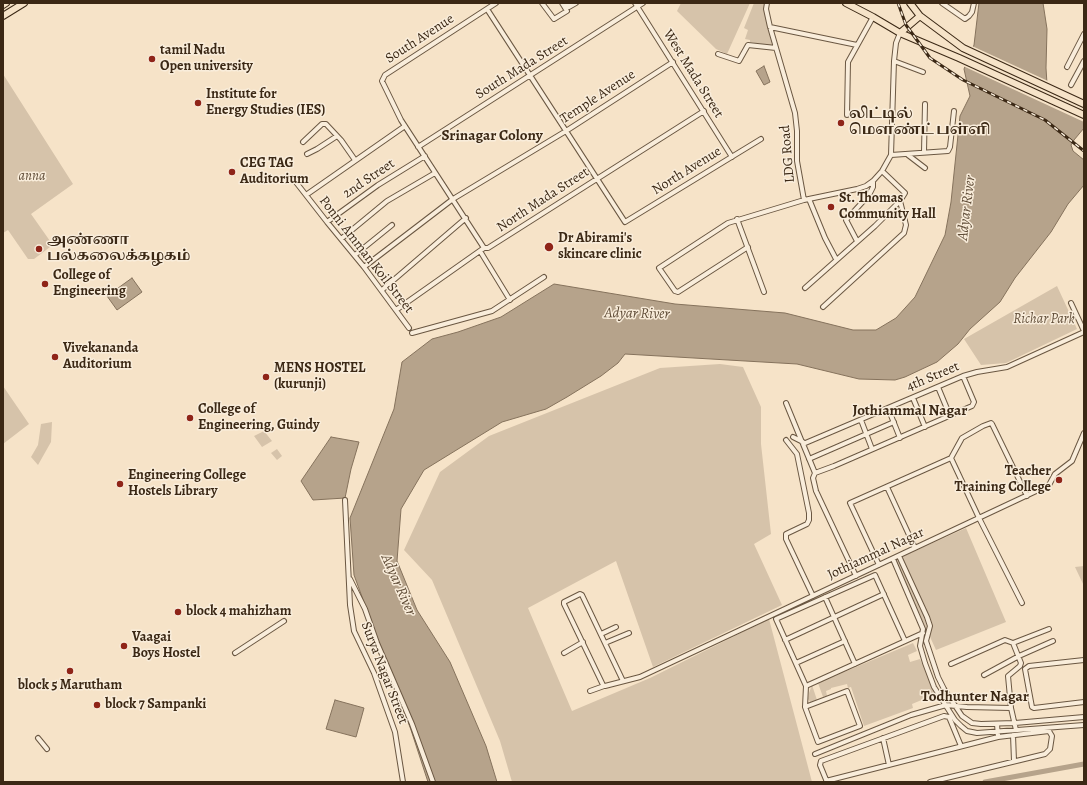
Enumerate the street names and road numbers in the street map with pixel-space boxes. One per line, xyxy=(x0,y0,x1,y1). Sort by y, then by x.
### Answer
street label: South Avenue xyxy=(383,11,457,67)
street label: West Mada Street xyxy=(659,27,727,121)
street label: South Mada Street xyxy=(473,33,571,103)
street label: Temple Avenue xyxy=(557,66,639,128)
street label: LDG Road xyxy=(777,124,799,184)
street label: North Avenue xyxy=(649,143,725,199)
street label: 2nd Street xyxy=(340,156,398,202)
street label: North Mada Street xyxy=(494,164,592,236)
street label: Ponni Amman Koil Street xyxy=(315,193,417,317)
street label: 4th Street xyxy=(904,358,962,396)
street label: Jothiammal Nagar xyxy=(825,524,927,584)
street label: Surya Nagar Street xyxy=(357,620,411,726)

